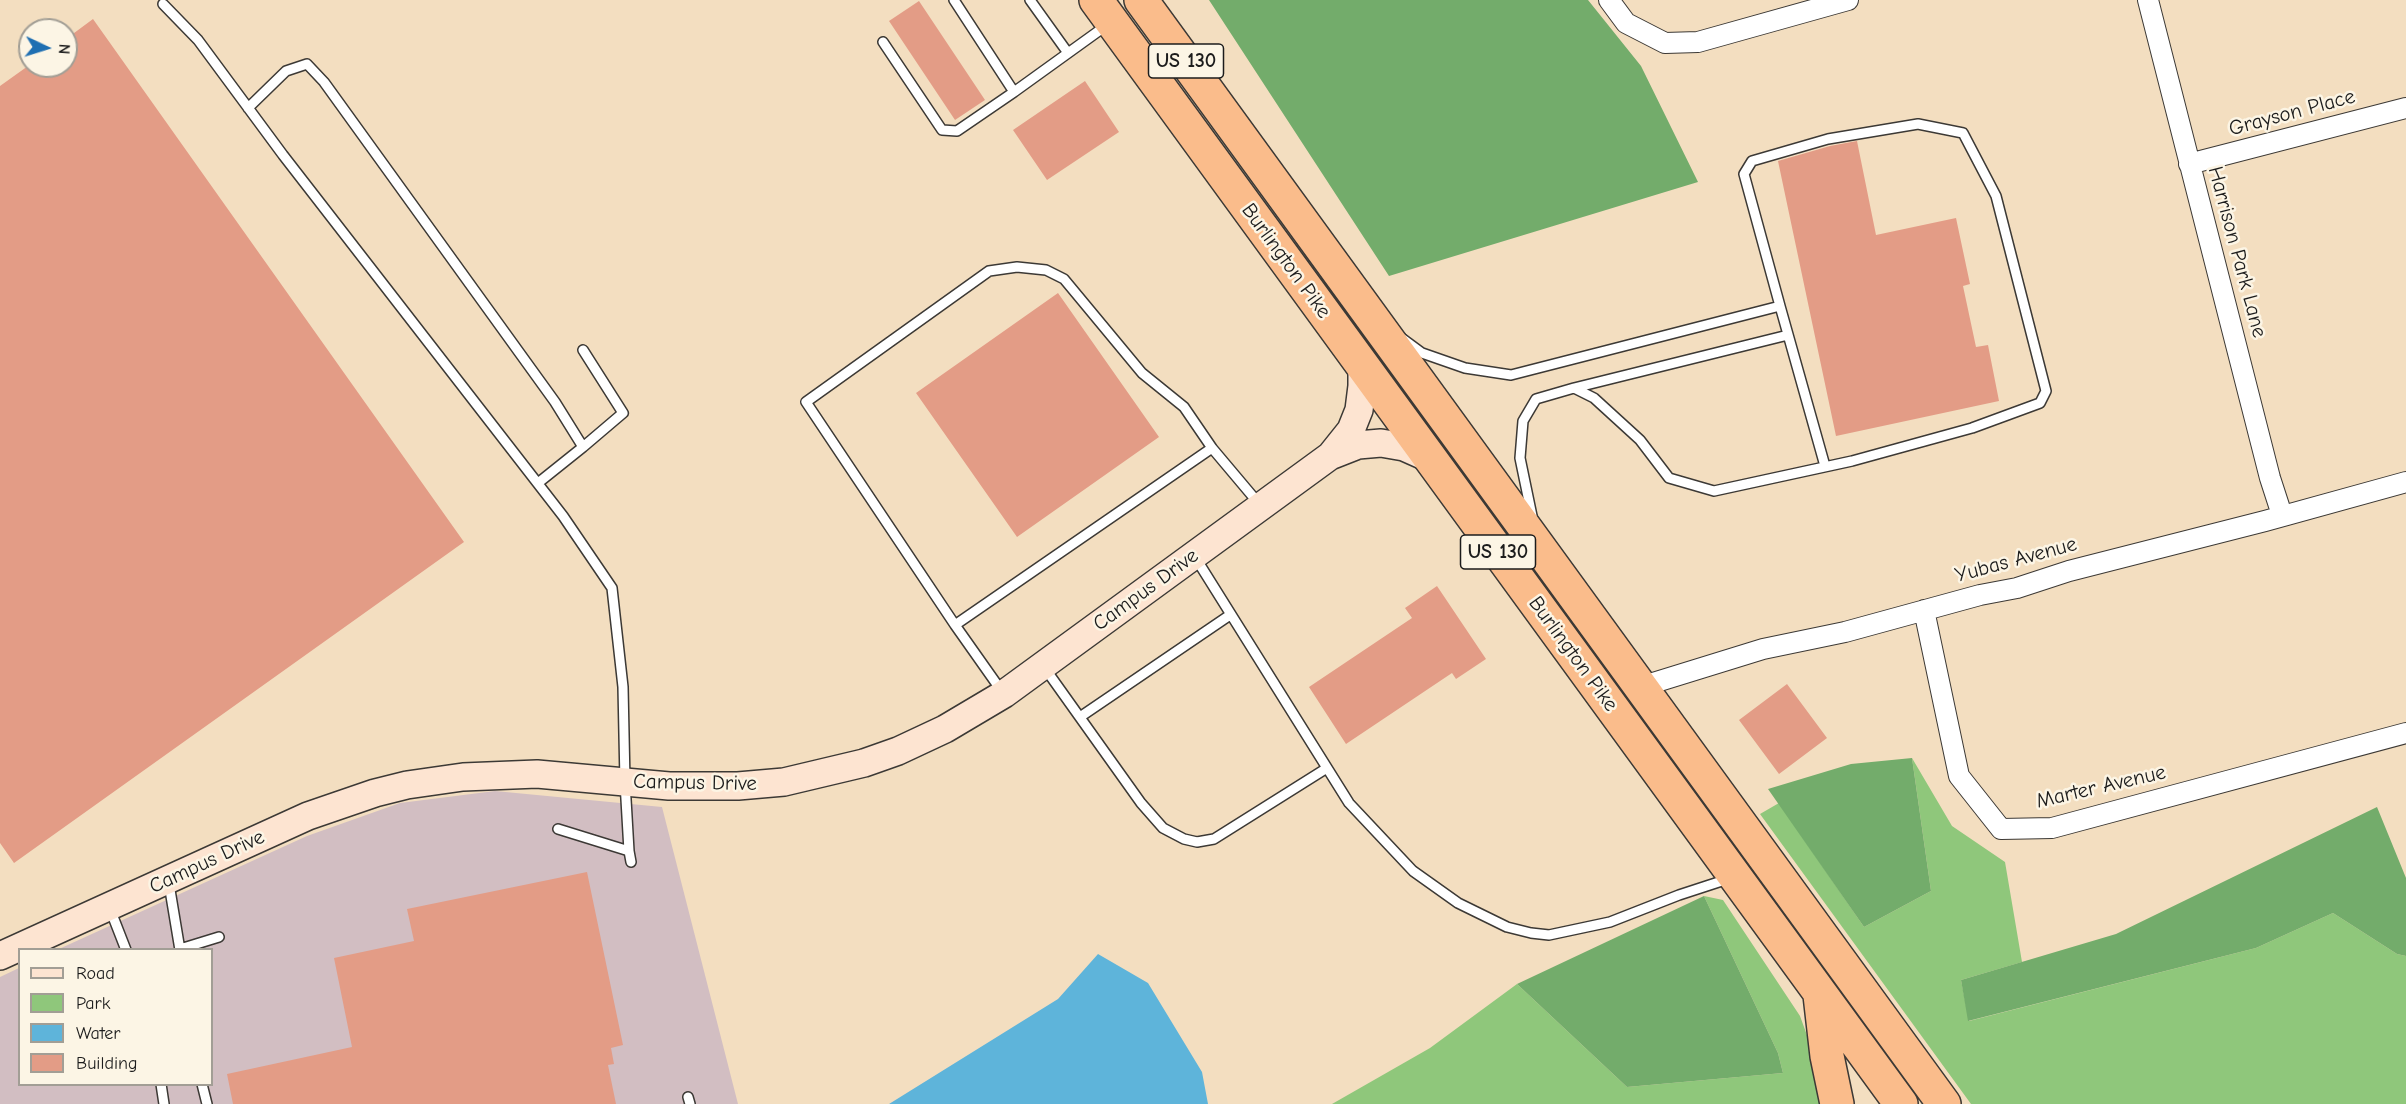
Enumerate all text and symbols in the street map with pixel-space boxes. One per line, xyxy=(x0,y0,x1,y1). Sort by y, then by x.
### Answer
north arrow xyxy=(18,18,78,78)
text: N xyxy=(55,43,73,55)
road number: US 130 xyxy=(1148,44,1224,78)
street label: Grayson Place xyxy=(2226,84,2358,142)
street label: Harrison Park Lane xyxy=(2202,164,2272,340)
street label: Burlington Pike xyxy=(1236,199,1336,323)
street label: Yubas Avenue xyxy=(1952,532,2080,588)
road number: US 130 xyxy=(1460,535,1536,569)
street label: Campus Drive xyxy=(1088,543,1204,637)
street label: Burlington Pike xyxy=(1523,592,1623,716)
street label: Marter Avenue xyxy=(2034,760,2168,814)
street label: Campus Drive xyxy=(633,769,757,797)
street label: Campus Drive xyxy=(146,824,268,900)
legend xyxy=(18,948,213,1086)
text: Road xyxy=(76,963,115,984)
text: Park xyxy=(76,993,110,1014)
text: Water xyxy=(76,1023,120,1044)
text: Building xyxy=(76,1053,138,1074)

